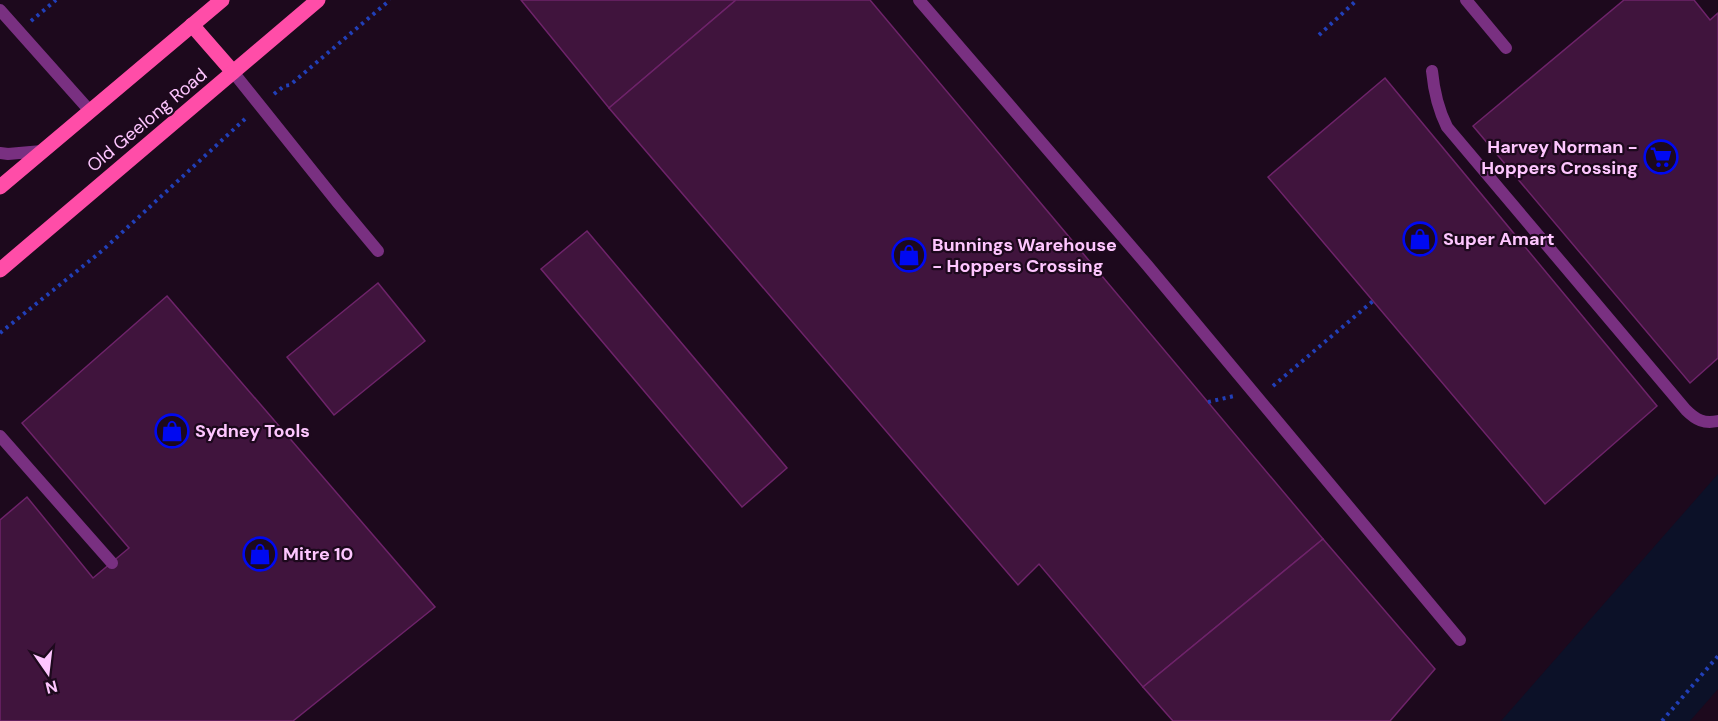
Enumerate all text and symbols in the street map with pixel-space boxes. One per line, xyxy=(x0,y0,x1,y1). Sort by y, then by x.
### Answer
street label: Old Geelong Road xyxy=(82,63,212,177)
place label: Harvey Norman - Hoppers Crossing xyxy=(1481,135,1638,180)
supermarket icon: Harvey Norman - Hoppers Crossing xyxy=(1643,139,1679,175)
shop icon: Super Amart xyxy=(1402,221,1438,257)
place label: Super Amart xyxy=(1443,227,1555,251)
place label: Bunnings Warehouse - Hoppers Crossing xyxy=(932,233,1117,278)
shop icon: Bunnings Warehouse - Hoppers Crossing xyxy=(891,237,927,273)
shop icon: Sydney Tools xyxy=(154,413,190,449)
place label: Sydney Tools xyxy=(195,419,310,443)
shop icon: Mitre 10 xyxy=(242,536,278,572)
place label: Mitre 10 xyxy=(283,542,353,566)
north arrow xyxy=(18,643,78,703)
text: N xyxy=(43,675,60,699)

